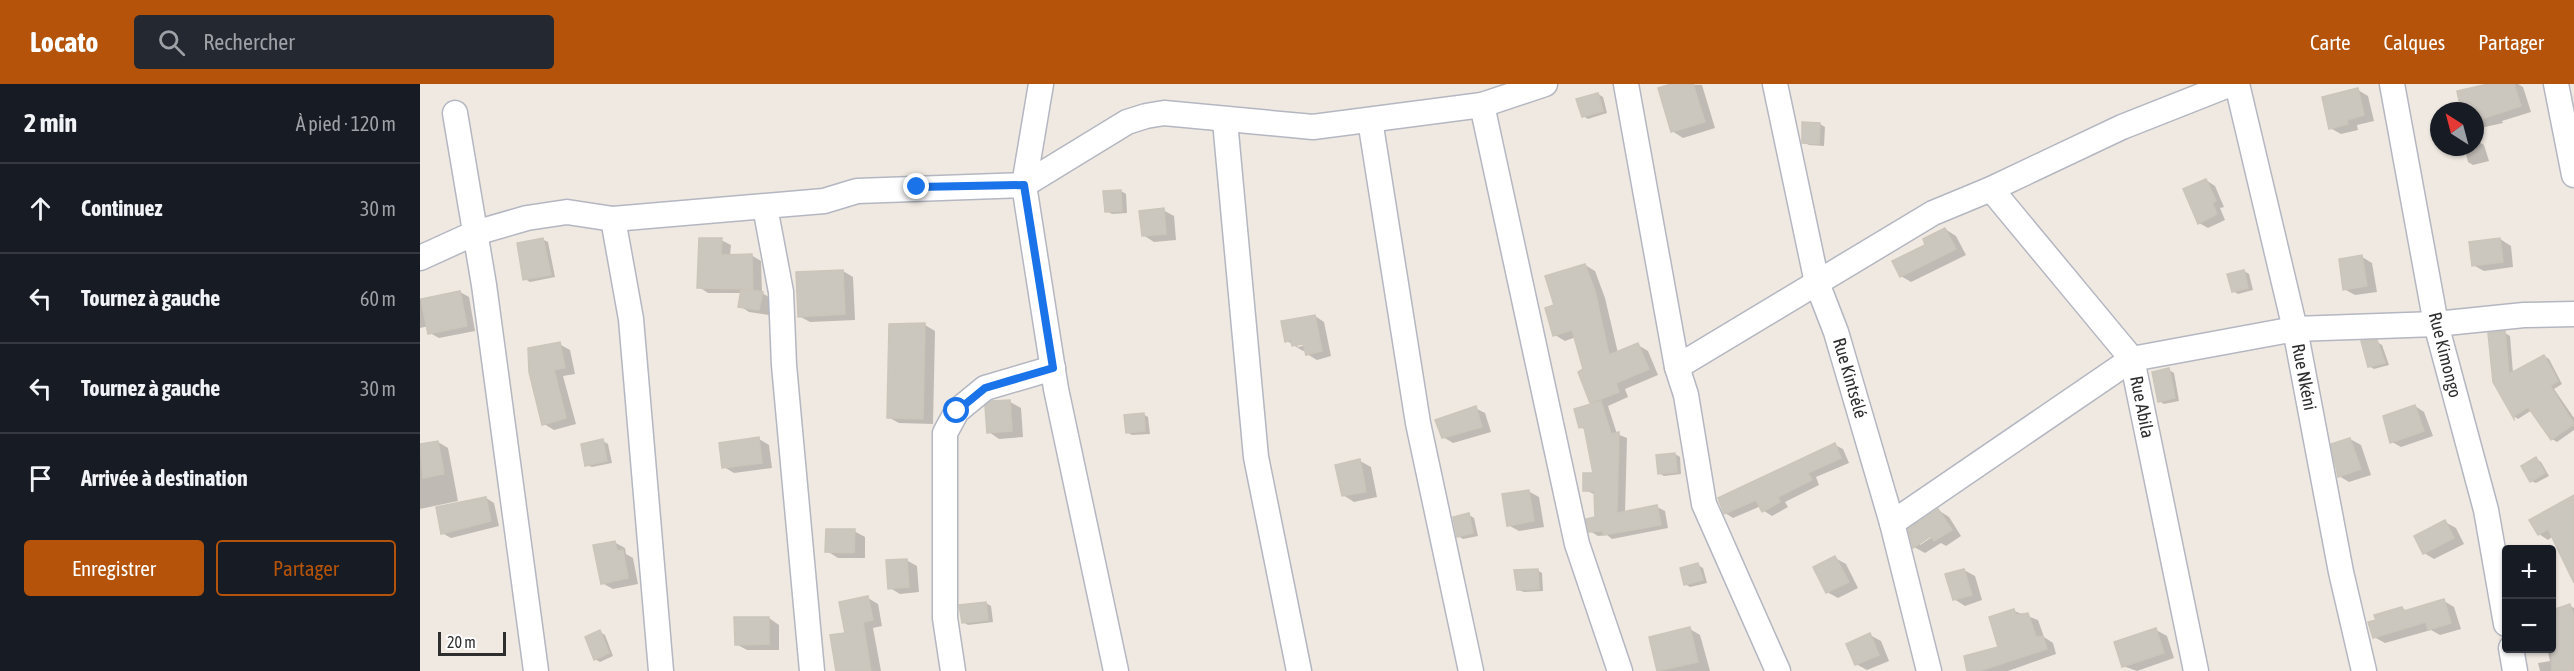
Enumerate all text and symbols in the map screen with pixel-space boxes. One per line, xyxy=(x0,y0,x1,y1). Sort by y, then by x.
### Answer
search box xyxy=(134,15,554,69)
text: Locato xyxy=(30,26,98,58)
icon: search xyxy=(155,26,188,59)
text: Rechercher xyxy=(203,29,295,55)
text: Carte xyxy=(2310,30,2351,54)
text: Calques xyxy=(2384,30,2445,54)
text: Partager xyxy=(2478,30,2544,54)
north arrow xyxy=(2430,102,2484,156)
text: 2 min xyxy=(24,108,77,138)
text: À pied · 120 m xyxy=(296,112,396,135)
route end xyxy=(903,173,929,199)
icon: ahead xyxy=(24,192,57,225)
text: Continuez xyxy=(81,195,163,221)
text: 30 m xyxy=(360,197,396,220)
icon: left xyxy=(24,282,57,315)
text: Tournez à gauche xyxy=(81,285,220,311)
text: 60 m xyxy=(360,287,396,310)
street label: Rue Kimongo xyxy=(2425,310,2466,400)
street label: Rue Kintsélé xyxy=(1829,335,1872,420)
street label: Rue Nkéni xyxy=(2288,342,2321,412)
icon: left xyxy=(24,372,57,405)
street label: Rue Abila xyxy=(2126,374,2159,440)
text: Tournez à gauche xyxy=(81,375,220,401)
text: 30 m xyxy=(360,377,396,400)
route start xyxy=(943,397,969,423)
icon: arrive xyxy=(24,462,57,495)
text: Arrivée à destination xyxy=(81,465,248,491)
button: Enregistrer xyxy=(24,540,204,596)
button: Partager xyxy=(216,540,396,596)
map controls xyxy=(2502,545,2556,653)
button: + xyxy=(2502,545,2556,599)
button: − xyxy=(2502,599,2556,653)
scale bar xyxy=(438,629,506,656)
text: 20 m xyxy=(447,633,476,651)

